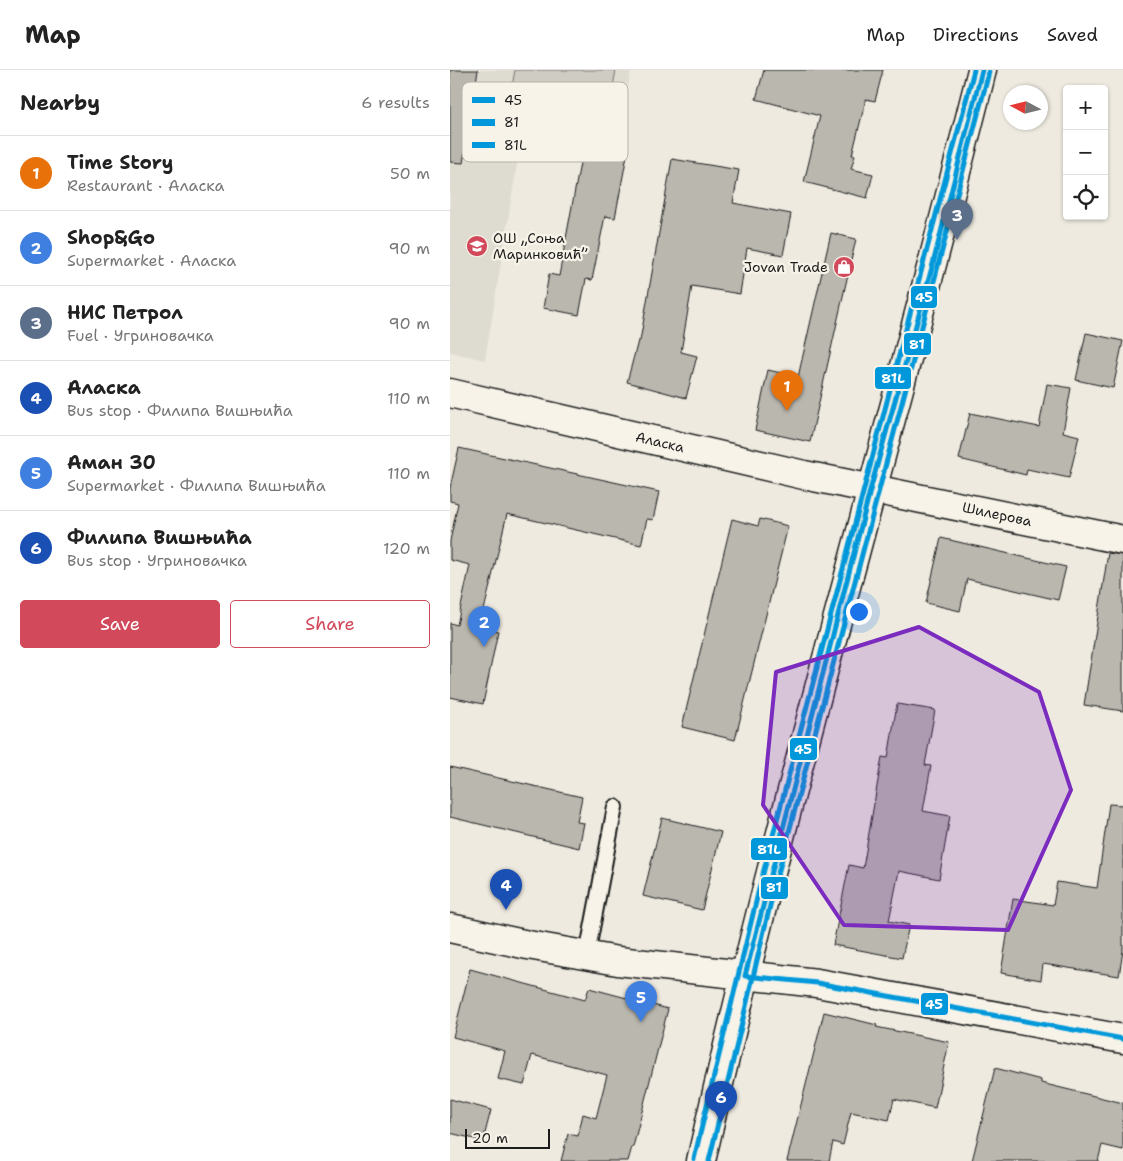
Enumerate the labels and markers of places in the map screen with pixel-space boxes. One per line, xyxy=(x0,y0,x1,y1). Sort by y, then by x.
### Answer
pin: 3 xyxy=(941,199,973,240)
place label: ОШ „Соња Маринковић” xyxy=(493,229,588,263)
school or university icon: ОШ „Соња Маринковић” xyxy=(465,234,489,258)
shop icon: Jovan Trade xyxy=(832,255,856,279)
place label: Jovan Trade xyxy=(744,258,828,276)
pin: 1 xyxy=(771,370,803,411)
pin: 2 xyxy=(468,606,500,647)
pin: 4 xyxy=(490,869,522,910)
pin: 5 xyxy=(625,981,657,1022)
pin: 6 xyxy=(705,1081,737,1122)

